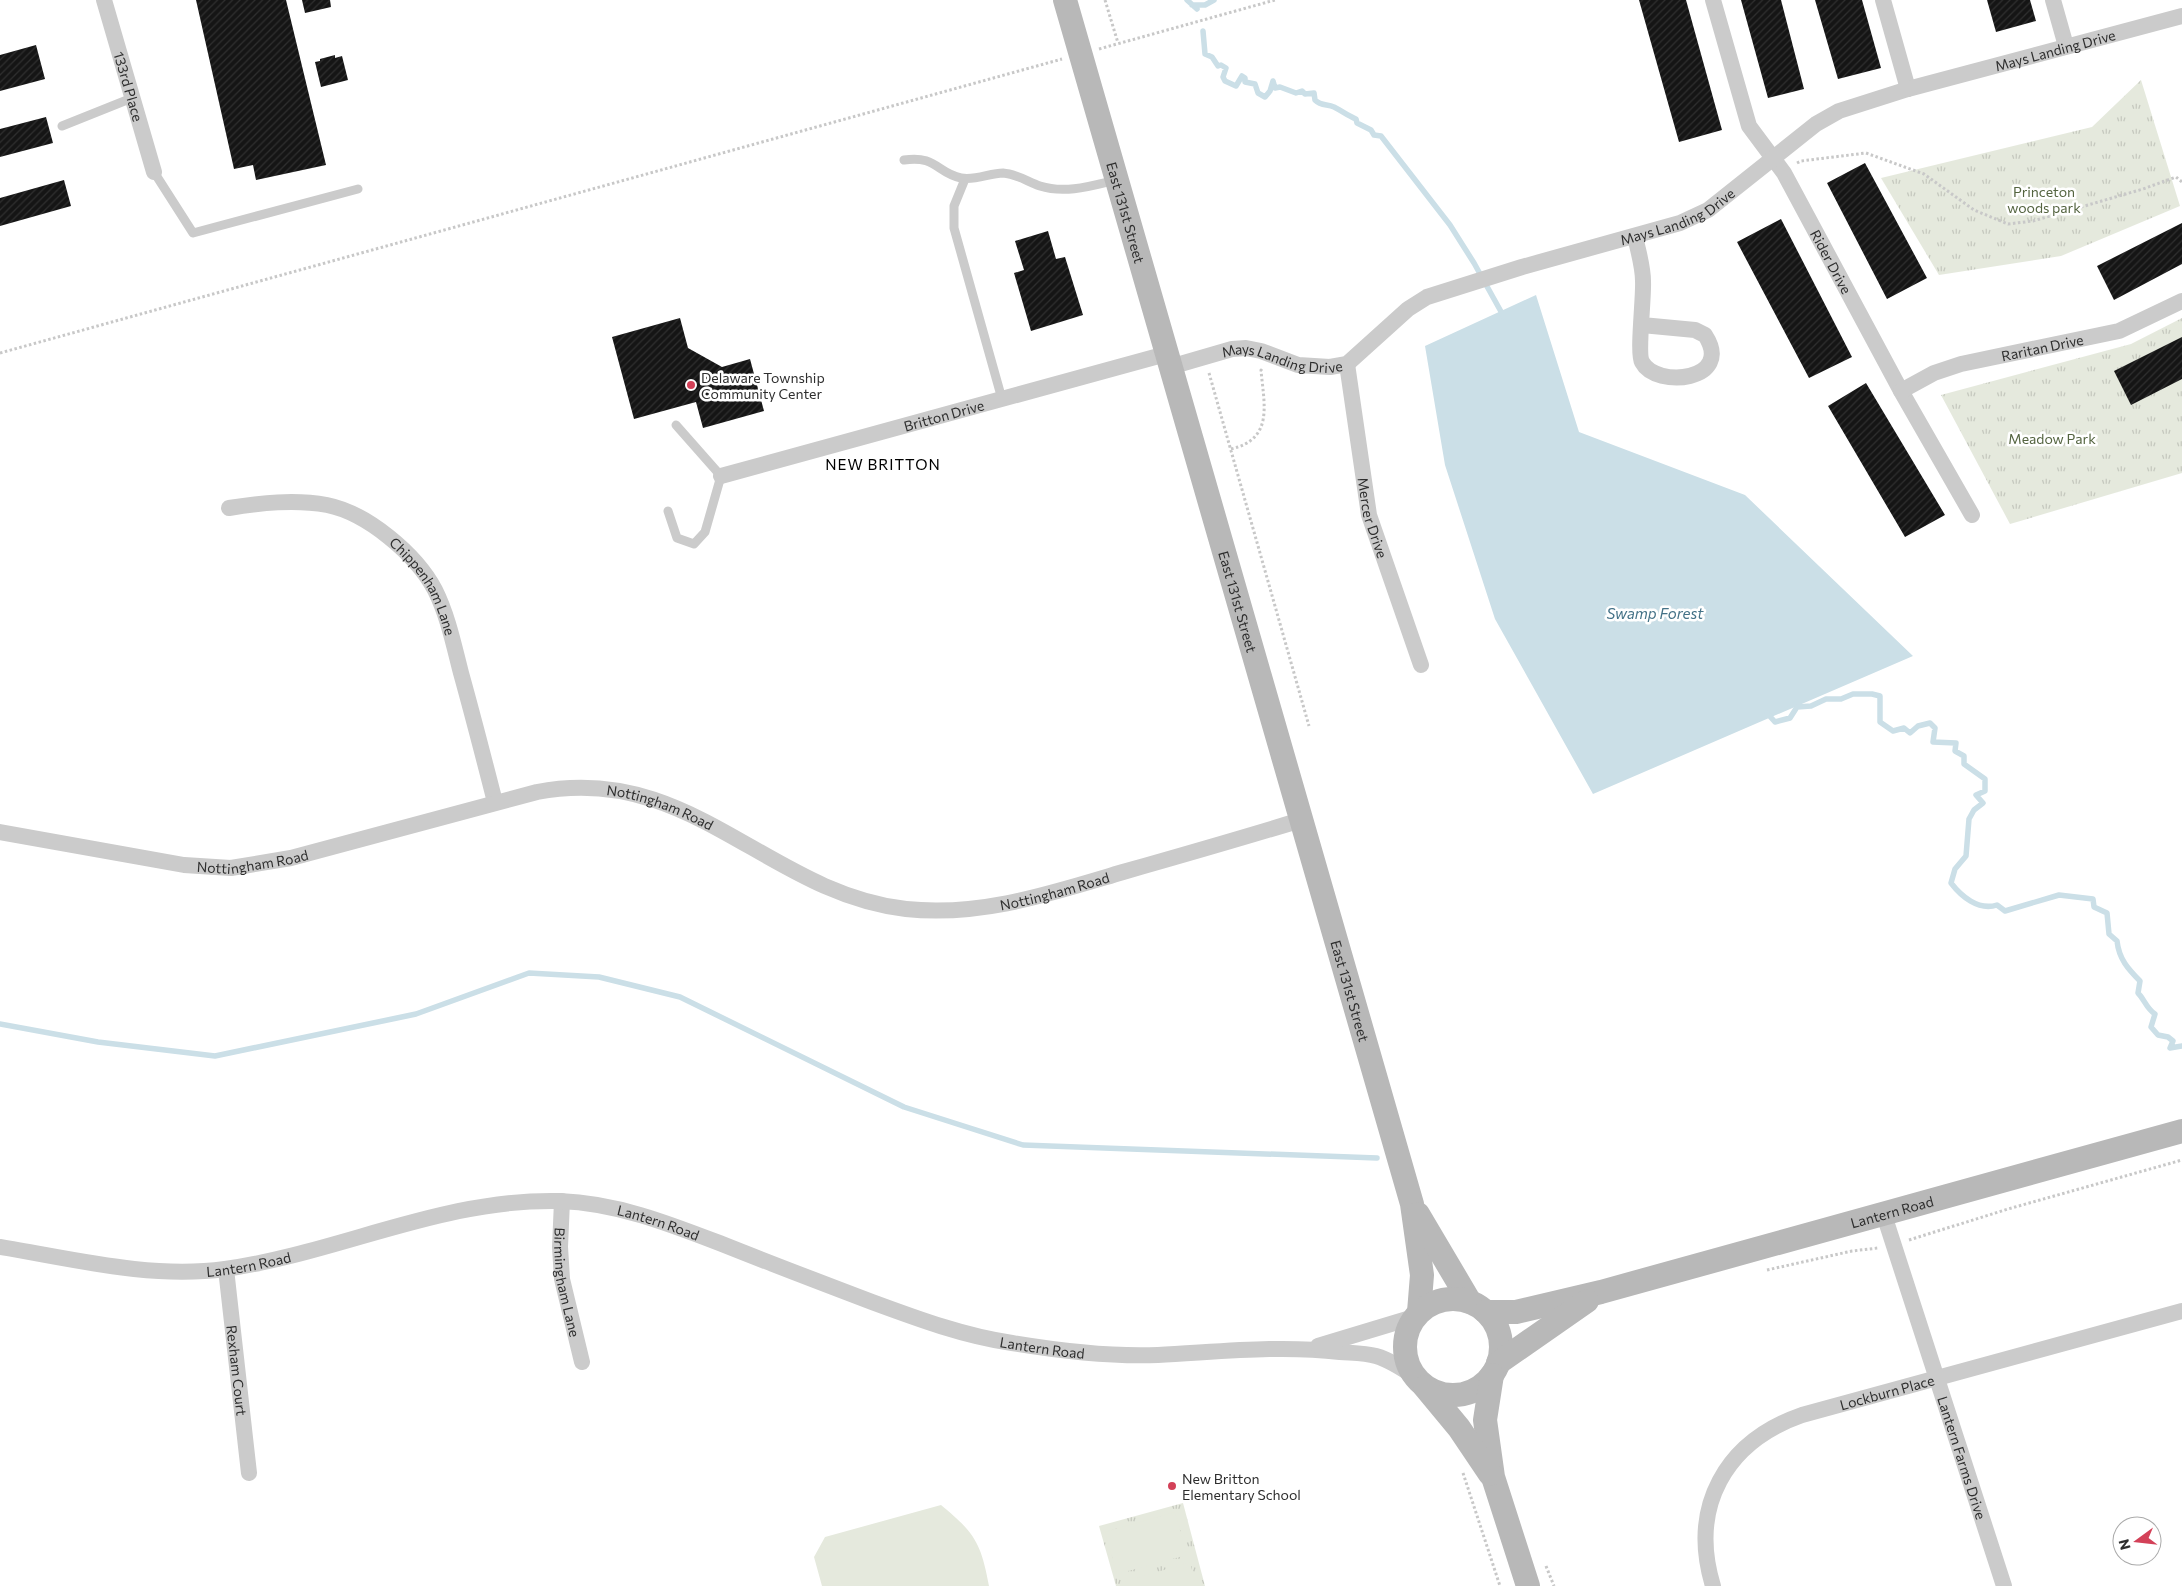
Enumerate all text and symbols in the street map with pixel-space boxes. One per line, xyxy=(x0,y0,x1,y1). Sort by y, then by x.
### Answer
street label: Mays Landing Drive xyxy=(1993,26,2117,74)
street label: 133rd Place xyxy=(111,49,147,123)
street label: East 131st Street xyxy=(1104,160,1149,265)
park label: Princeton woods park xyxy=(2007,183,2081,216)
street label: Mays Landing Drive xyxy=(1618,184,1738,248)
street label: Rider Drive xyxy=(1807,226,1856,297)
street label: Raritan Drive xyxy=(2000,330,2085,364)
street label: Mays Landing Drive xyxy=(1220,339,1344,376)
place label: Delaware Township Community Center xyxy=(701,369,825,402)
marker: Delaware Township Community Center xyxy=(685,379,697,391)
street label: Britton Drive xyxy=(902,396,986,434)
park label: Meadow Park xyxy=(2008,430,2096,447)
district label: NEW BRITTON xyxy=(825,455,941,473)
street label: Mercer Drive xyxy=(1355,476,1392,560)
street label: Chippenham Lane xyxy=(387,533,459,637)
street label: East 131st Street xyxy=(1216,549,1261,654)
water label: Swamp Forest xyxy=(1607,604,1704,622)
street label: Nottingham Road xyxy=(606,781,717,833)
street label: Nottingham Road xyxy=(196,845,310,876)
street label: Nottingham Road xyxy=(998,868,1111,913)
street label: East 131st Street xyxy=(1328,938,1373,1044)
street label: Lantern Road xyxy=(1848,1192,1935,1231)
street label: Lantern Road xyxy=(616,1201,702,1243)
street label: Birmingham Lane xyxy=(551,1227,584,1339)
street label: Lantern Road xyxy=(206,1248,292,1279)
street label: Rexham Court xyxy=(224,1324,251,1417)
street label: Lantern Road xyxy=(999,1333,1086,1361)
street label: Lockburn Place xyxy=(1838,1371,1936,1413)
street label: Lantern Farms Drive xyxy=(1935,1394,1990,1521)
place label: New Britton Elementary School xyxy=(1182,1470,1301,1503)
marker: New Britton Elementary School xyxy=(1166,1480,1178,1492)
north arrow xyxy=(2112,1516,2162,1566)
text: N xyxy=(2114,1537,2134,1552)

